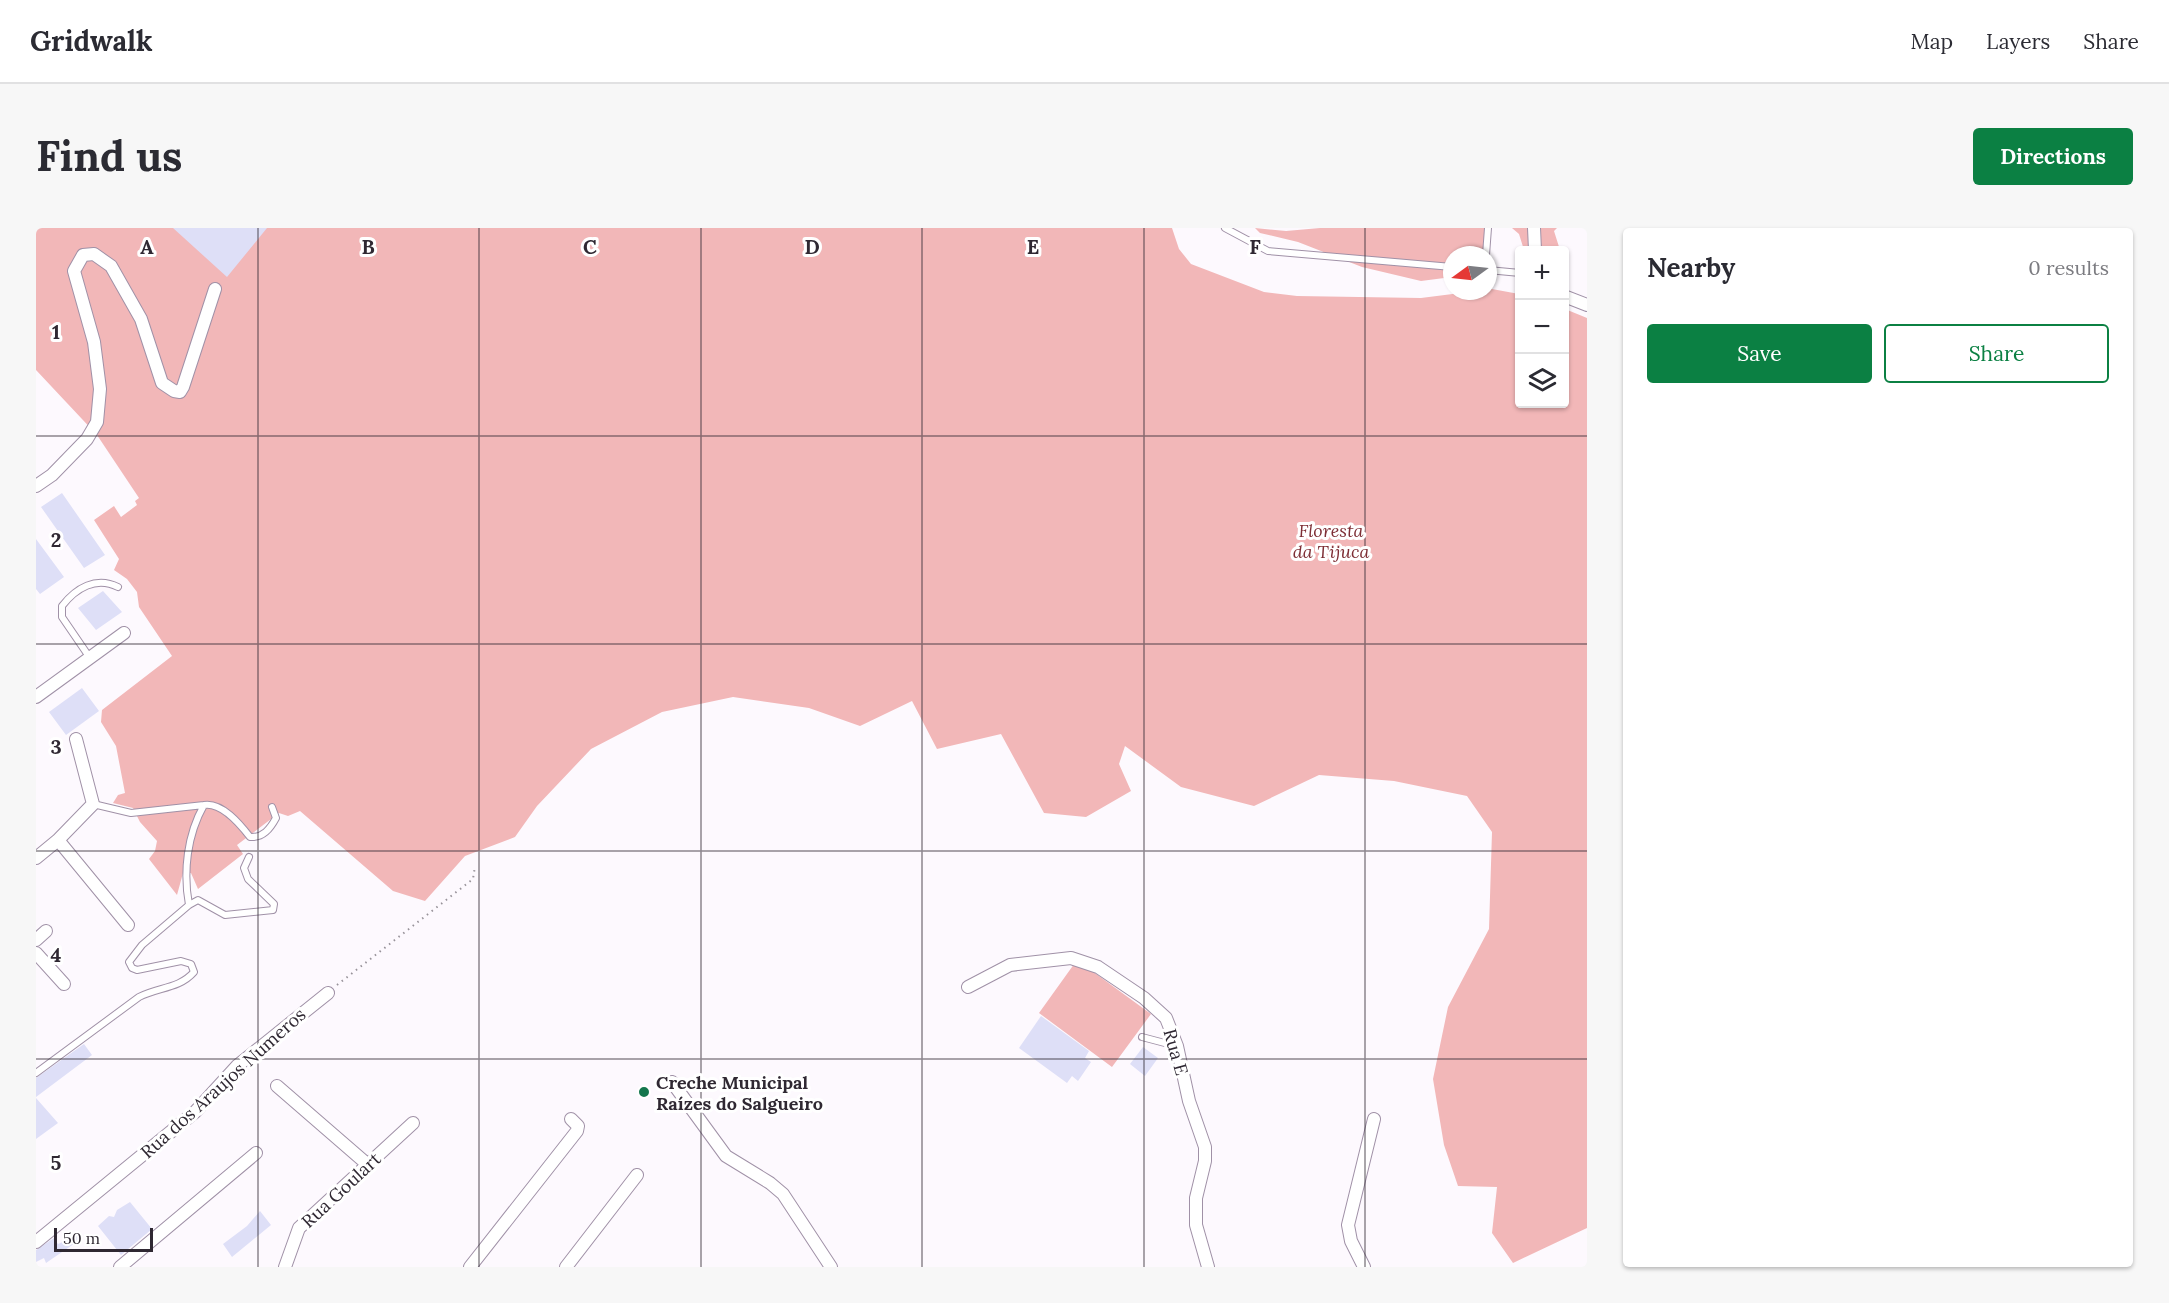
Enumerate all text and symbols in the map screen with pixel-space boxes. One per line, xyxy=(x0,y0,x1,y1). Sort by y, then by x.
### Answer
text: Gridwalk xyxy=(30,23,153,59)
text: Map xyxy=(1910,28,1953,55)
text: Layers xyxy=(1986,28,2050,55)
text: Share xyxy=(2083,28,2139,55)
button: Directions xyxy=(1973,128,2133,185)
text: Find us xyxy=(36,129,182,183)
text: A xyxy=(140,234,154,259)
text: B xyxy=(361,234,375,259)
text: C xyxy=(583,234,597,259)
text: D xyxy=(804,234,820,259)
text: E xyxy=(1027,234,1039,259)
text: F xyxy=(1249,234,1261,259)
north arrow xyxy=(1443,246,1497,300)
map controls xyxy=(1515,246,1569,408)
button: + xyxy=(1515,246,1569,300)
text: Nearby xyxy=(1647,251,1735,284)
text: 0 results xyxy=(2028,255,2109,280)
button: − xyxy=(1515,300,1569,354)
text: 1 xyxy=(52,319,60,344)
button: Save xyxy=(1647,324,1872,383)
button: Share xyxy=(1884,324,2109,383)
button: layers xyxy=(1515,354,1569,408)
park label: Floresta da Tijuca xyxy=(1293,519,1369,563)
text: 2 xyxy=(51,527,61,552)
text: 3 xyxy=(50,734,62,759)
text: 4 xyxy=(51,942,62,967)
street label: Rua dos Araujos Numeros xyxy=(136,1003,310,1163)
street label: Rua E xyxy=(1158,1026,1194,1078)
place label: Creche Municipal Raízes do Salgueiro xyxy=(656,1071,823,1115)
marker: Creche Municipal Raízes do Salgueiro xyxy=(637,1085,651,1099)
street label: Rua Goulart xyxy=(297,1147,385,1233)
text: 5 xyxy=(51,1150,62,1175)
scale bar xyxy=(54,1225,153,1252)
text: 50 m xyxy=(63,1228,100,1248)

